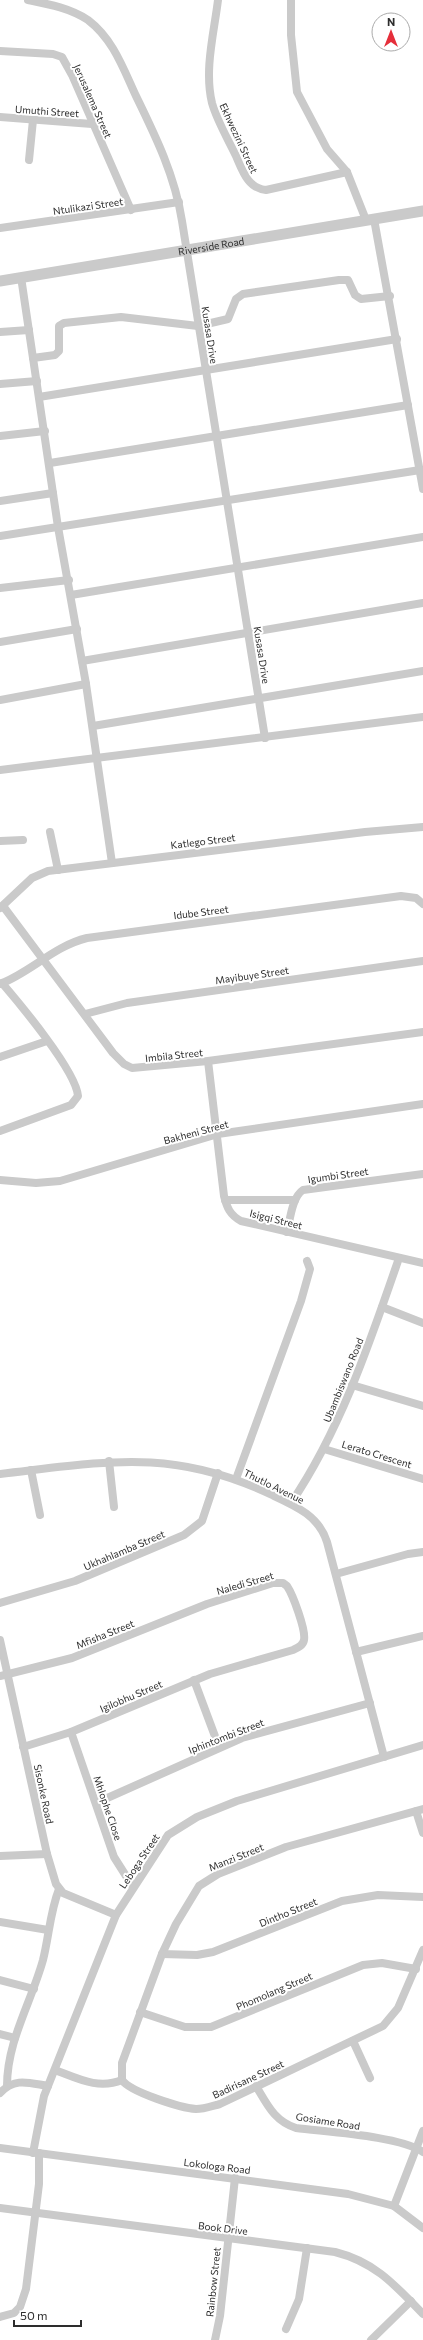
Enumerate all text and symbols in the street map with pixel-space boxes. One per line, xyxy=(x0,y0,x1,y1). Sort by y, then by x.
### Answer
north arrow xyxy=(371,12,411,52)
text: N xyxy=(387,15,395,28)
street label: Jerusalema Street xyxy=(71,62,115,140)
street label: Ekhwezini Street xyxy=(217,101,261,175)
street label: Umuthi Street xyxy=(15,103,79,119)
street label: Ntulikazi Street xyxy=(52,195,124,217)
street label: Riverside Road xyxy=(177,235,245,257)
street label: Kusasa Drive xyxy=(200,306,220,364)
street label: Kusasa Drive xyxy=(252,626,272,684)
street label: Katlego Street xyxy=(170,831,236,851)
street label: Idube Street xyxy=(173,903,229,921)
street label: Mayibuye Street xyxy=(214,964,290,986)
street label: Imbila Street xyxy=(145,1046,203,1064)
street label: Bakheni Street xyxy=(162,1118,230,1146)
street label: Igumbi Street xyxy=(307,1165,369,1185)
street label: Isigqi Street xyxy=(248,1207,304,1231)
street label: Ubambiswano Road xyxy=(321,1336,366,1424)
street label: Lerato Crescent xyxy=(341,1438,413,1470)
street label: Thutlo Avenue xyxy=(242,1466,306,1506)
street label: Ukhahlamba Street xyxy=(81,1527,167,1573)
street label: Naledi Street xyxy=(215,1569,275,1597)
street label: Mfisha Street xyxy=(74,1617,136,1651)
street label: Igilobhu Street xyxy=(98,1677,164,1715)
street label: Iphintombi Street xyxy=(186,1716,266,1756)
street label: Sisonke Road xyxy=(32,1763,56,1825)
street label: Mhlophe Close xyxy=(91,1774,125,1842)
street label: Leboga Street xyxy=(116,1831,162,1891)
street label: Manzi Street xyxy=(207,1841,265,1873)
street label: Dintho Street xyxy=(257,1895,319,1929)
street label: Phomolang Street xyxy=(234,1969,314,2013)
street label: Badirisane Street xyxy=(210,2057,286,2101)
street label: Gosiame Road xyxy=(295,2110,361,2132)
street label: Lokologa Road xyxy=(183,2156,251,2176)
street label: Book Drive xyxy=(198,2219,248,2237)
street label: Rainbow Street xyxy=(203,2247,223,2317)
scale bar xyxy=(14,2302,81,2328)
text: 50 m xyxy=(20,2308,48,2322)

